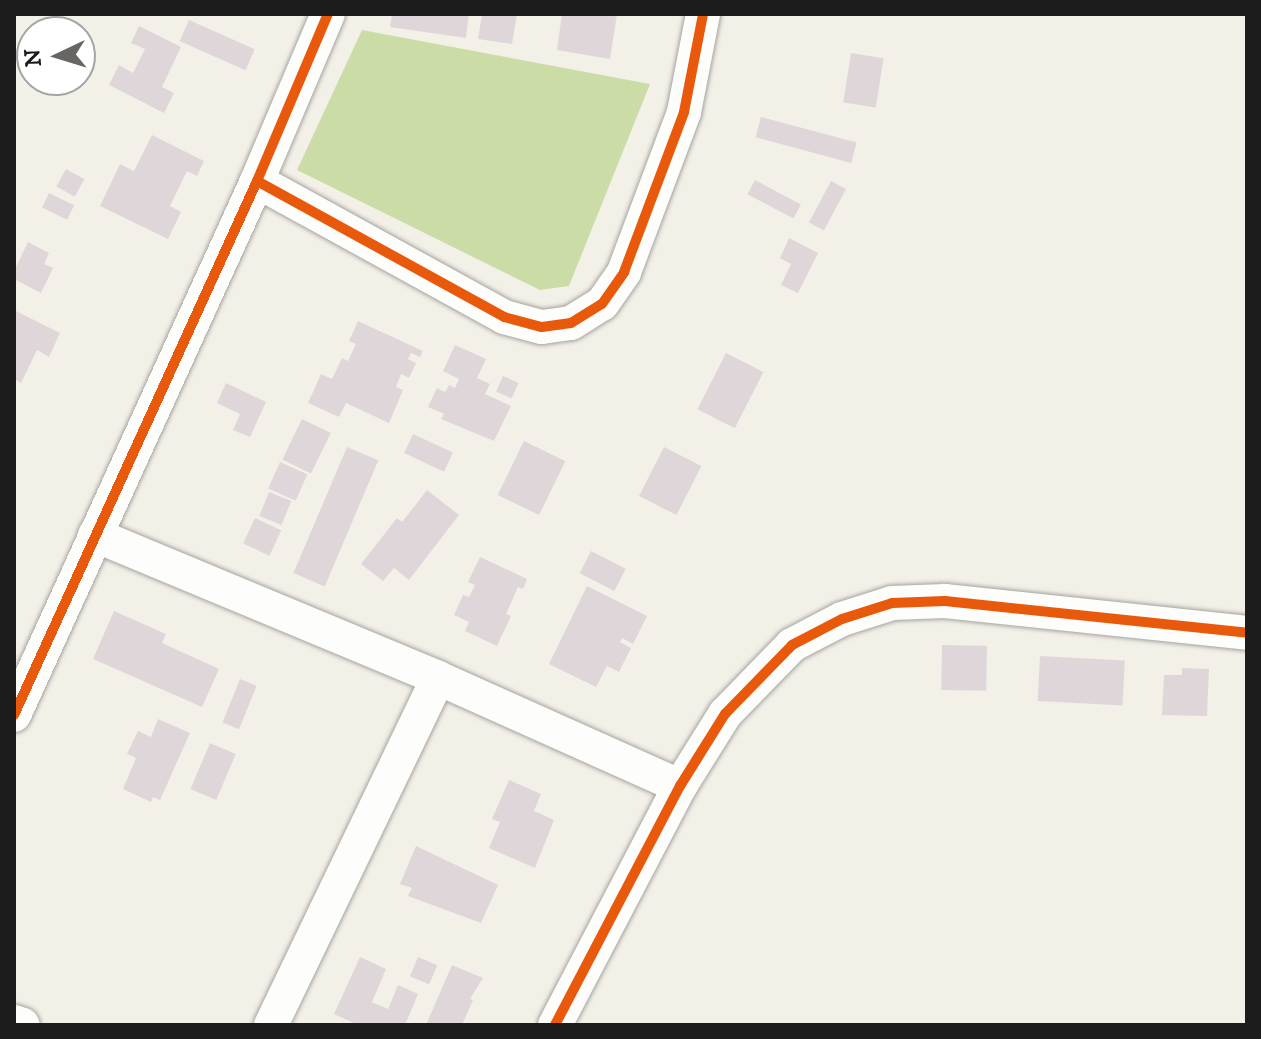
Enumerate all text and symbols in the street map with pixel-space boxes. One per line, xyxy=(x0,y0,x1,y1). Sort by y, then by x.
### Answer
north arrow xyxy=(16,16,96,96)
text: N xyxy=(19,48,48,68)

